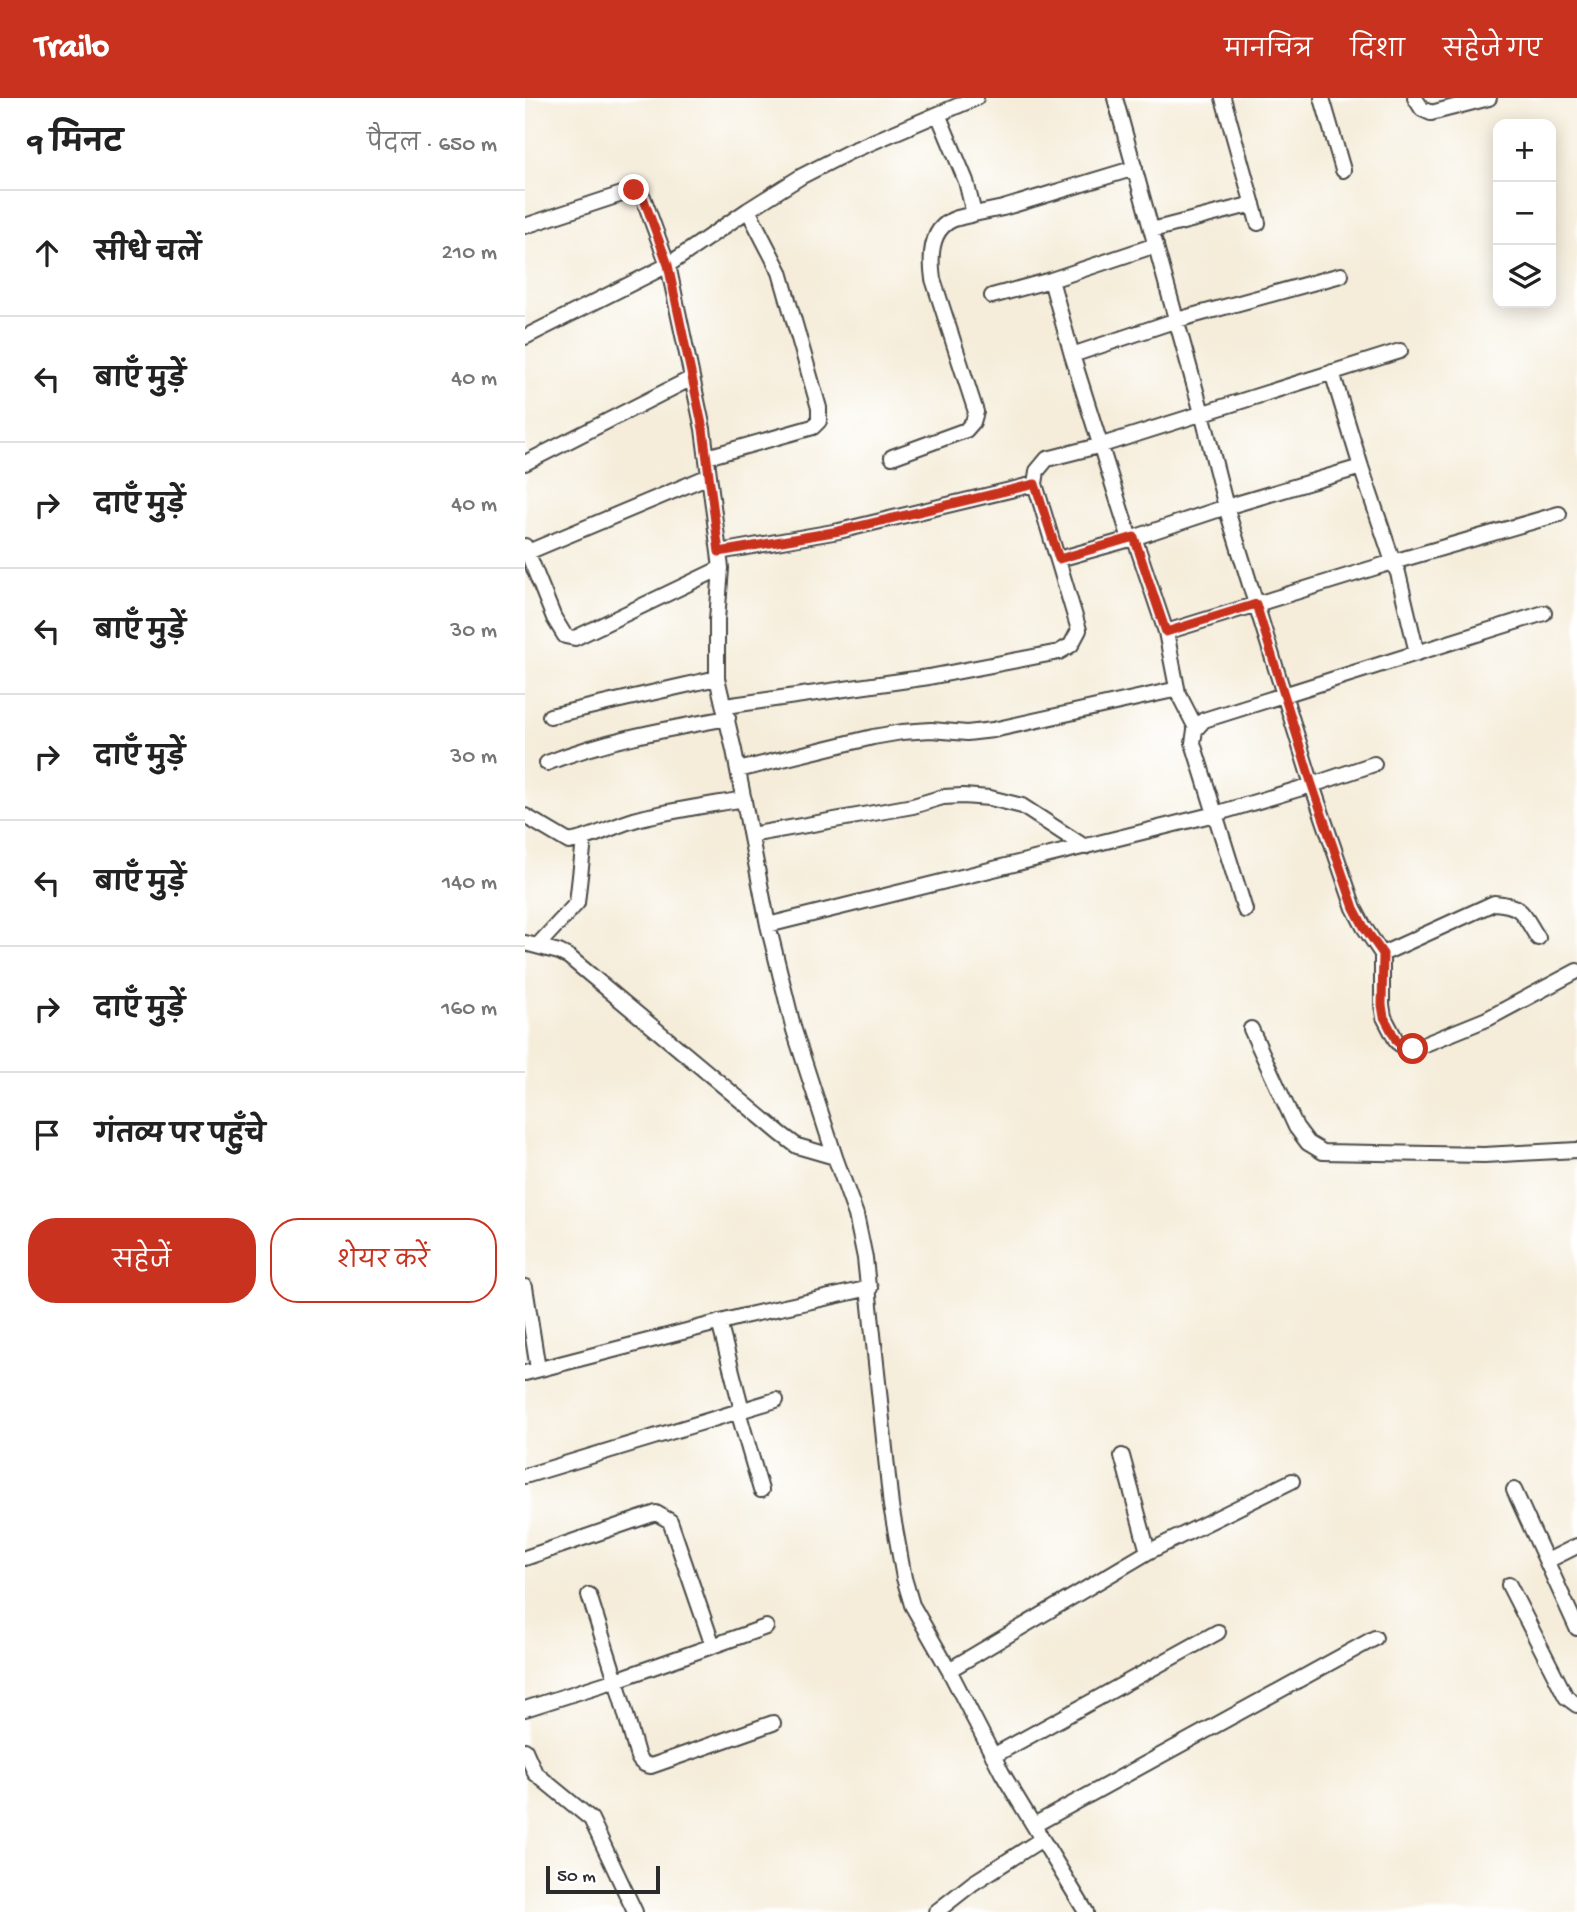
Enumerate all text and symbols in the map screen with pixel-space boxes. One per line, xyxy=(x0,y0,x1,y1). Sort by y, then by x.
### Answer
text: Trailo xyxy=(35,30,109,68)
text: मानचित्र xyxy=(1224,37,1312,66)
text: दिशा xyxy=(1350,37,1405,66)
text: सहेजे गए xyxy=(1443,37,1542,66)
map controls xyxy=(1493,119,1556,308)
button: + xyxy=(1493,119,1556,182)
text: 9 मिनट xyxy=(28,128,123,163)
text: पैदल · 650 m xyxy=(367,132,497,159)
route end xyxy=(618,174,649,205)
button: − xyxy=(1493,182,1556,245)
icon: ahead xyxy=(28,234,66,272)
text: सीधे चलें xyxy=(95,240,201,271)
text: 210 m xyxy=(442,240,497,267)
button: layers xyxy=(1493,245,1556,308)
icon: left xyxy=(28,360,66,398)
text: बाएँ मुड़ें xyxy=(95,366,186,397)
text: 40 m xyxy=(451,366,497,393)
icon: right xyxy=(28,486,66,524)
text: दाएँ मुड़ें xyxy=(95,492,185,523)
text: 40 m xyxy=(451,492,497,519)
icon: left xyxy=(28,612,66,650)
text: बाएँ मुड़ें xyxy=(95,618,186,649)
text: 30 m xyxy=(450,618,497,645)
icon: right xyxy=(28,738,66,776)
text: दाएँ मुड़ें xyxy=(95,744,185,775)
text: 30 m xyxy=(450,744,497,771)
icon: left xyxy=(28,864,66,902)
text: बाएँ मुड़ें xyxy=(95,870,186,901)
text: 140 m xyxy=(442,870,497,897)
icon: right xyxy=(28,990,66,1028)
text: दाएँ मुड़ें xyxy=(95,996,185,1027)
text: 160 m xyxy=(441,996,497,1023)
route start xyxy=(1397,1033,1428,1064)
icon: arrive xyxy=(28,1116,66,1154)
text: गंतव्य पर पहुँचे xyxy=(95,1122,265,1153)
button: सहेजें xyxy=(28,1218,256,1303)
button: शेयर करें xyxy=(270,1218,497,1303)
scale bar xyxy=(546,1863,660,1895)
text: 50 m xyxy=(557,1866,596,1889)

